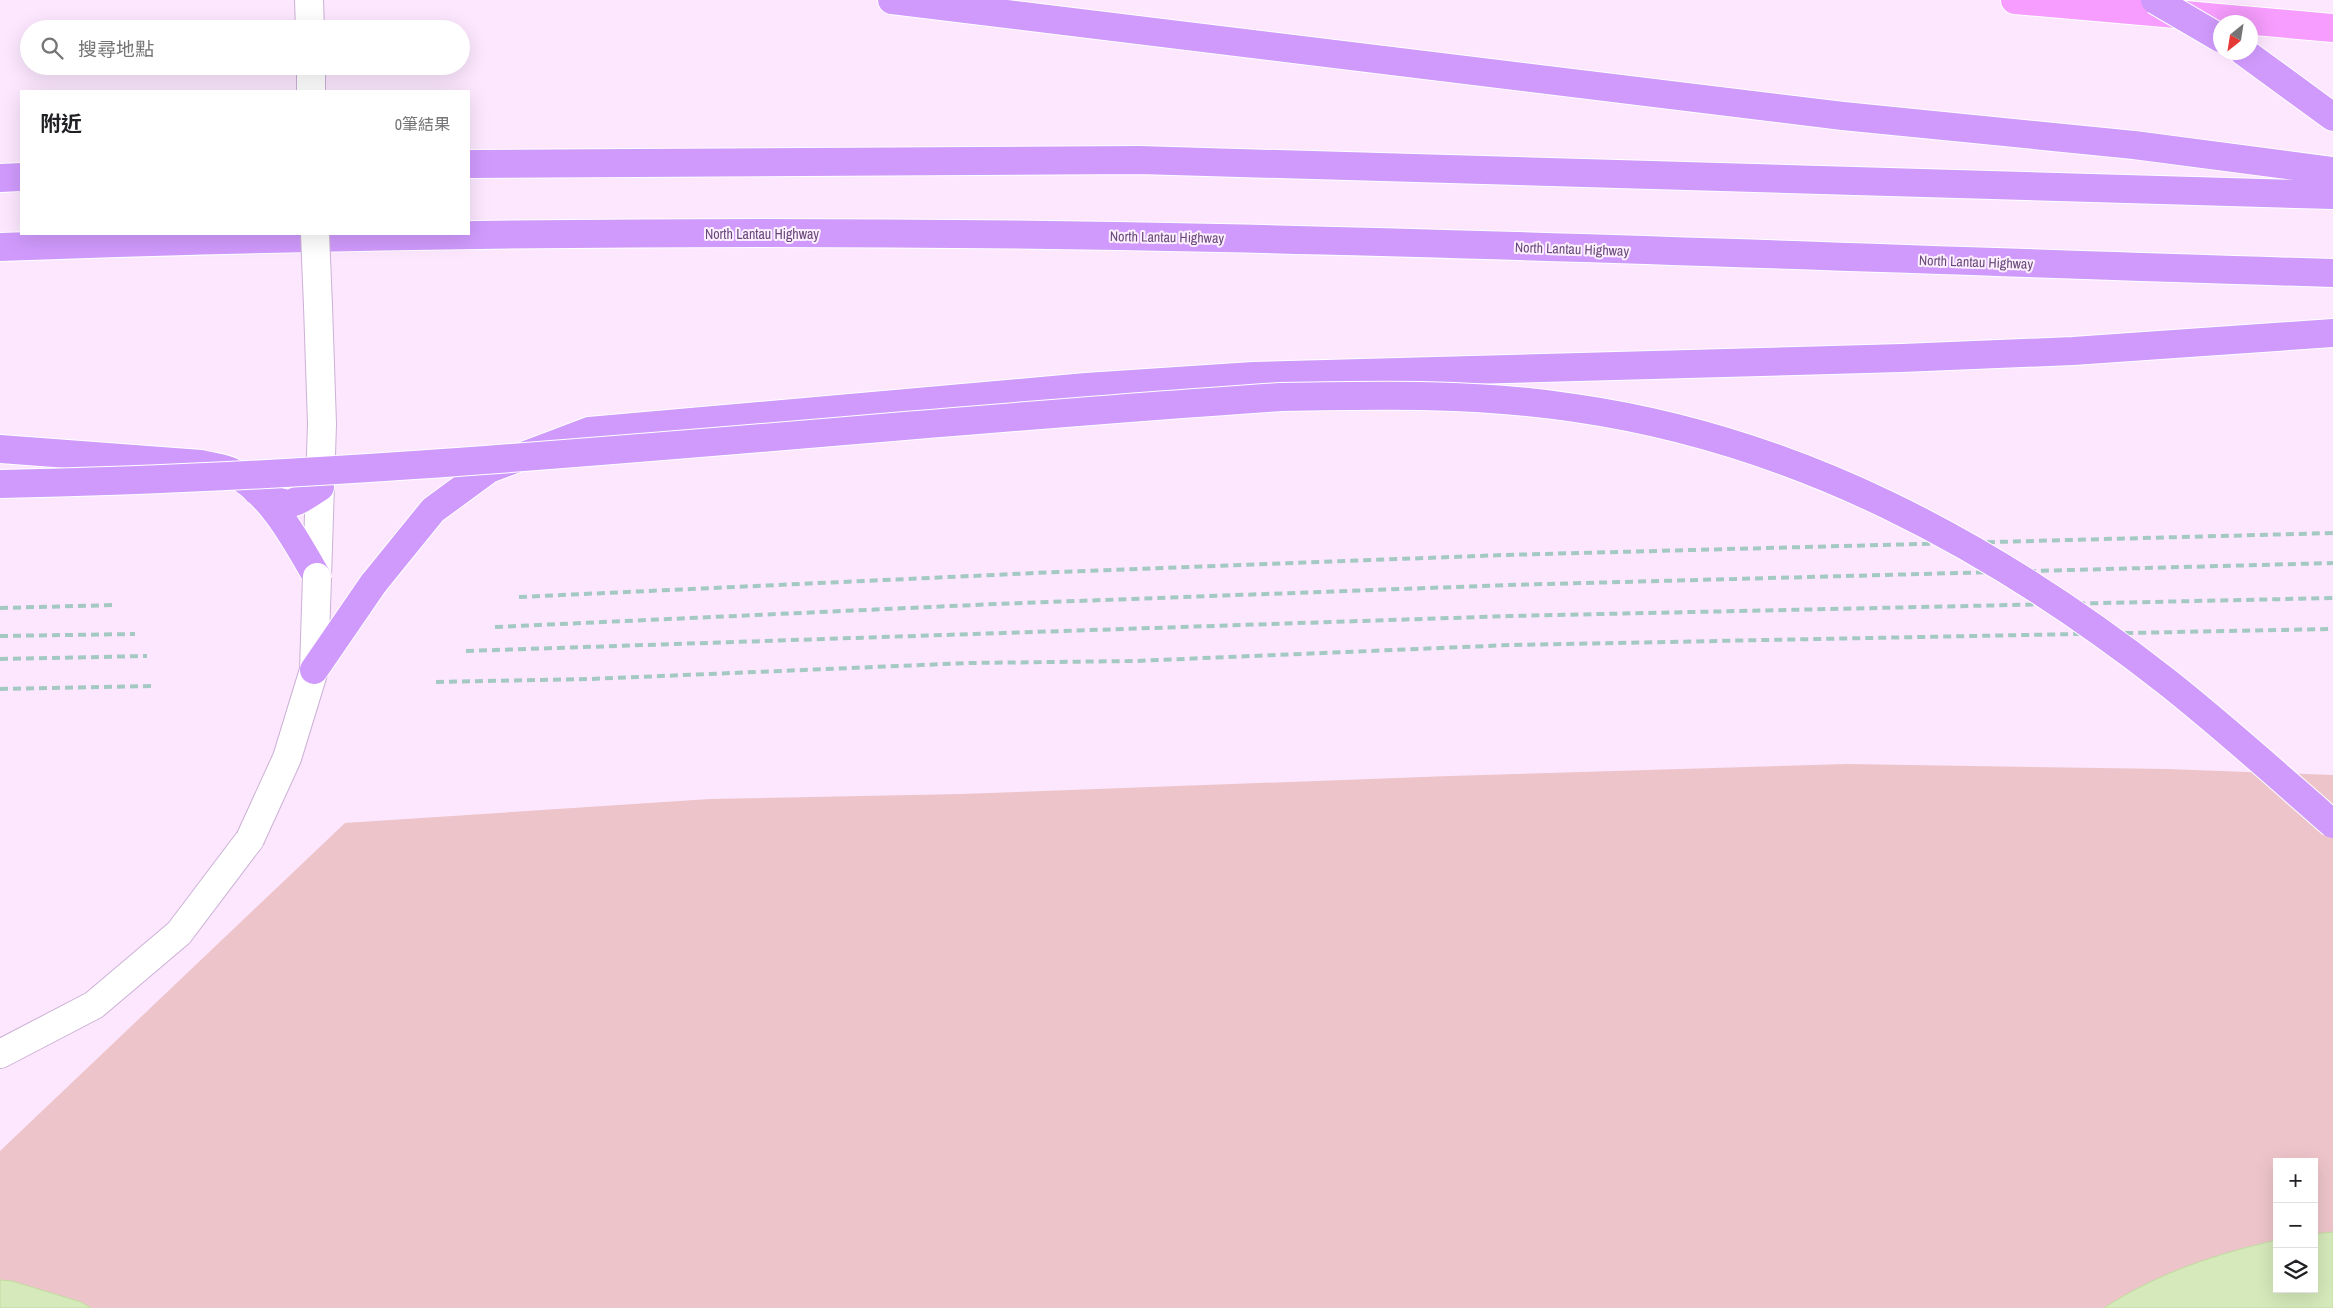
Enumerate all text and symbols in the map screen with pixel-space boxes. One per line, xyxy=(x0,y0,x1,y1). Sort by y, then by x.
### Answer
north arrow xyxy=(2213,15,2258,60)
search box xyxy=(20,20,470,75)
icon: search xyxy=(38,34,66,62)
text: 搜尋地點 xyxy=(78,36,154,62)
text: 附近 xyxy=(40,109,82,138)
text: 0筆結果 xyxy=(395,113,450,135)
street label: North Lantau Highway xyxy=(705,225,819,243)
street label: North Lantau Highway xyxy=(1110,227,1225,247)
street label: North Lantau Highway xyxy=(1515,238,1630,260)
street label: North Lantau Highway xyxy=(1919,251,2034,273)
map controls xyxy=(2273,1158,2318,1293)
button: + xyxy=(2273,1158,2318,1203)
button: − xyxy=(2273,1203,2318,1248)
button: layers xyxy=(2273,1248,2318,1293)

